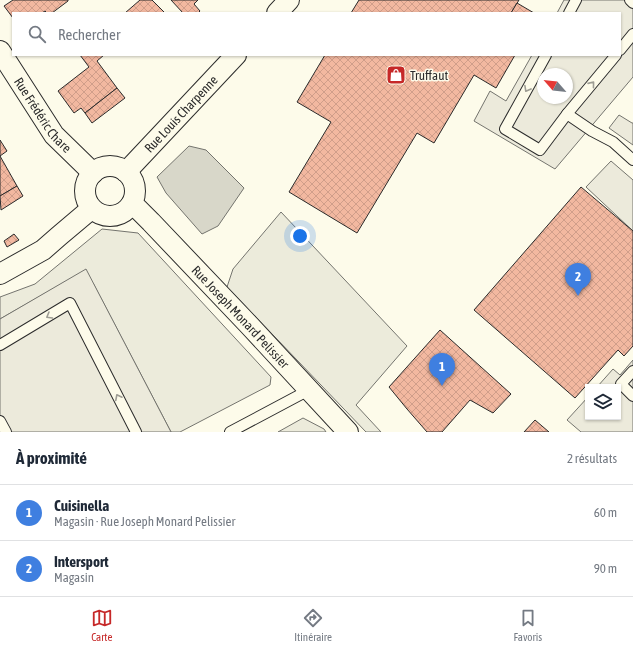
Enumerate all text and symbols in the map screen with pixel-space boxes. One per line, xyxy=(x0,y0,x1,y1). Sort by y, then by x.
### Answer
search box xyxy=(12,12,621,56)
icon: search xyxy=(26,23,48,45)
text: Rechercher xyxy=(58,26,120,43)
shop icon: Truffaut xyxy=(385,64,407,86)
place label: Truffaut xyxy=(410,68,448,83)
north arrow xyxy=(537,68,573,104)
street label: Rue Louis Charpenne xyxy=(141,72,221,155)
street label: Rue Frédéric Chare xyxy=(11,74,75,155)
one-way arrow xyxy=(587,82,594,89)
one-way arrow xyxy=(524,85,531,92)
your location xyxy=(290,226,310,246)
street label: Rue Joseph Monard Pelissier xyxy=(189,262,293,371)
pin: 2 xyxy=(565,263,591,296)
one-way arrow xyxy=(46,311,53,318)
pin: 1 xyxy=(429,353,455,386)
map controls xyxy=(585,384,621,420)
button: layers xyxy=(585,384,621,420)
one-way arrow xyxy=(115,394,123,401)
text: À proximité xyxy=(16,448,87,468)
text: 2 résultats xyxy=(567,451,617,466)
text: Cuisinella xyxy=(54,497,109,514)
text: 1 xyxy=(26,505,32,520)
text: 60 m xyxy=(594,505,617,520)
text: Magasin · Rue Joseph Monard Pelissier xyxy=(54,514,235,529)
text: Intersport xyxy=(54,553,109,570)
text: 2 xyxy=(26,561,32,576)
text: 90 m xyxy=(594,561,617,576)
text: Magasin xyxy=(54,570,94,585)
tab: Carte xyxy=(91,607,113,643)
tab: Itinéraire xyxy=(294,607,332,643)
tab: Favoris xyxy=(514,607,542,643)

